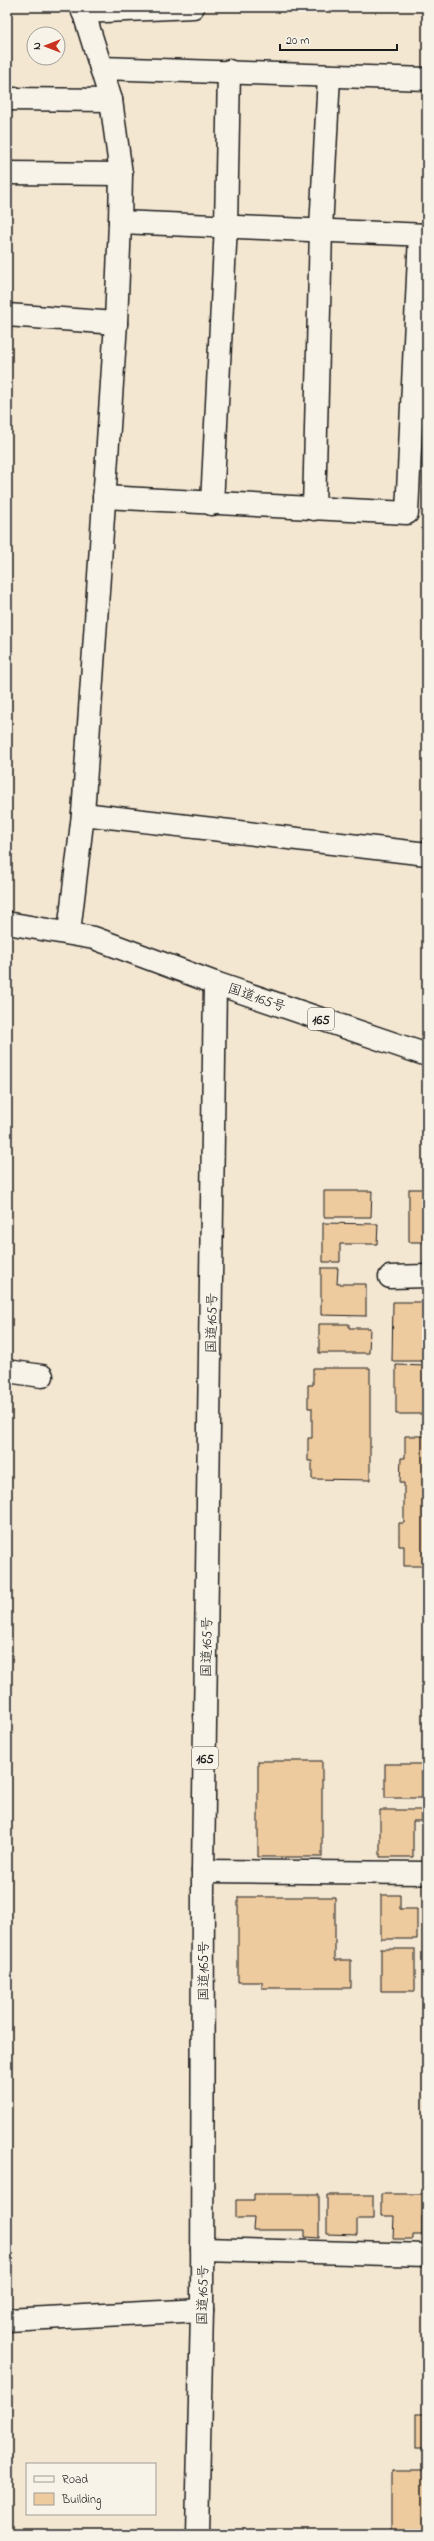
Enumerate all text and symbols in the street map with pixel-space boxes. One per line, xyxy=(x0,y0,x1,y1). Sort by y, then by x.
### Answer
north arrow xyxy=(26,26,66,66)
scale bar xyxy=(280,26,397,52)
text: 20 m xyxy=(286,32,309,50)
text: N xyxy=(29,42,45,50)
street label: 国道165号 xyxy=(224,979,289,1018)
road number: 165 xyxy=(308,1008,334,1030)
street label: 国道165号 xyxy=(201,1293,224,1354)
street label: 国道165号 xyxy=(196,1617,219,1678)
road number: 165 xyxy=(192,1747,218,1769)
street label: 国道165号 xyxy=(194,1941,215,2001)
street label: 国道165号 xyxy=(192,2265,215,2326)
legend xyxy=(26,2463,156,2515)
text: Road xyxy=(62,2471,88,2489)
text: Building xyxy=(61,2491,101,2510)

